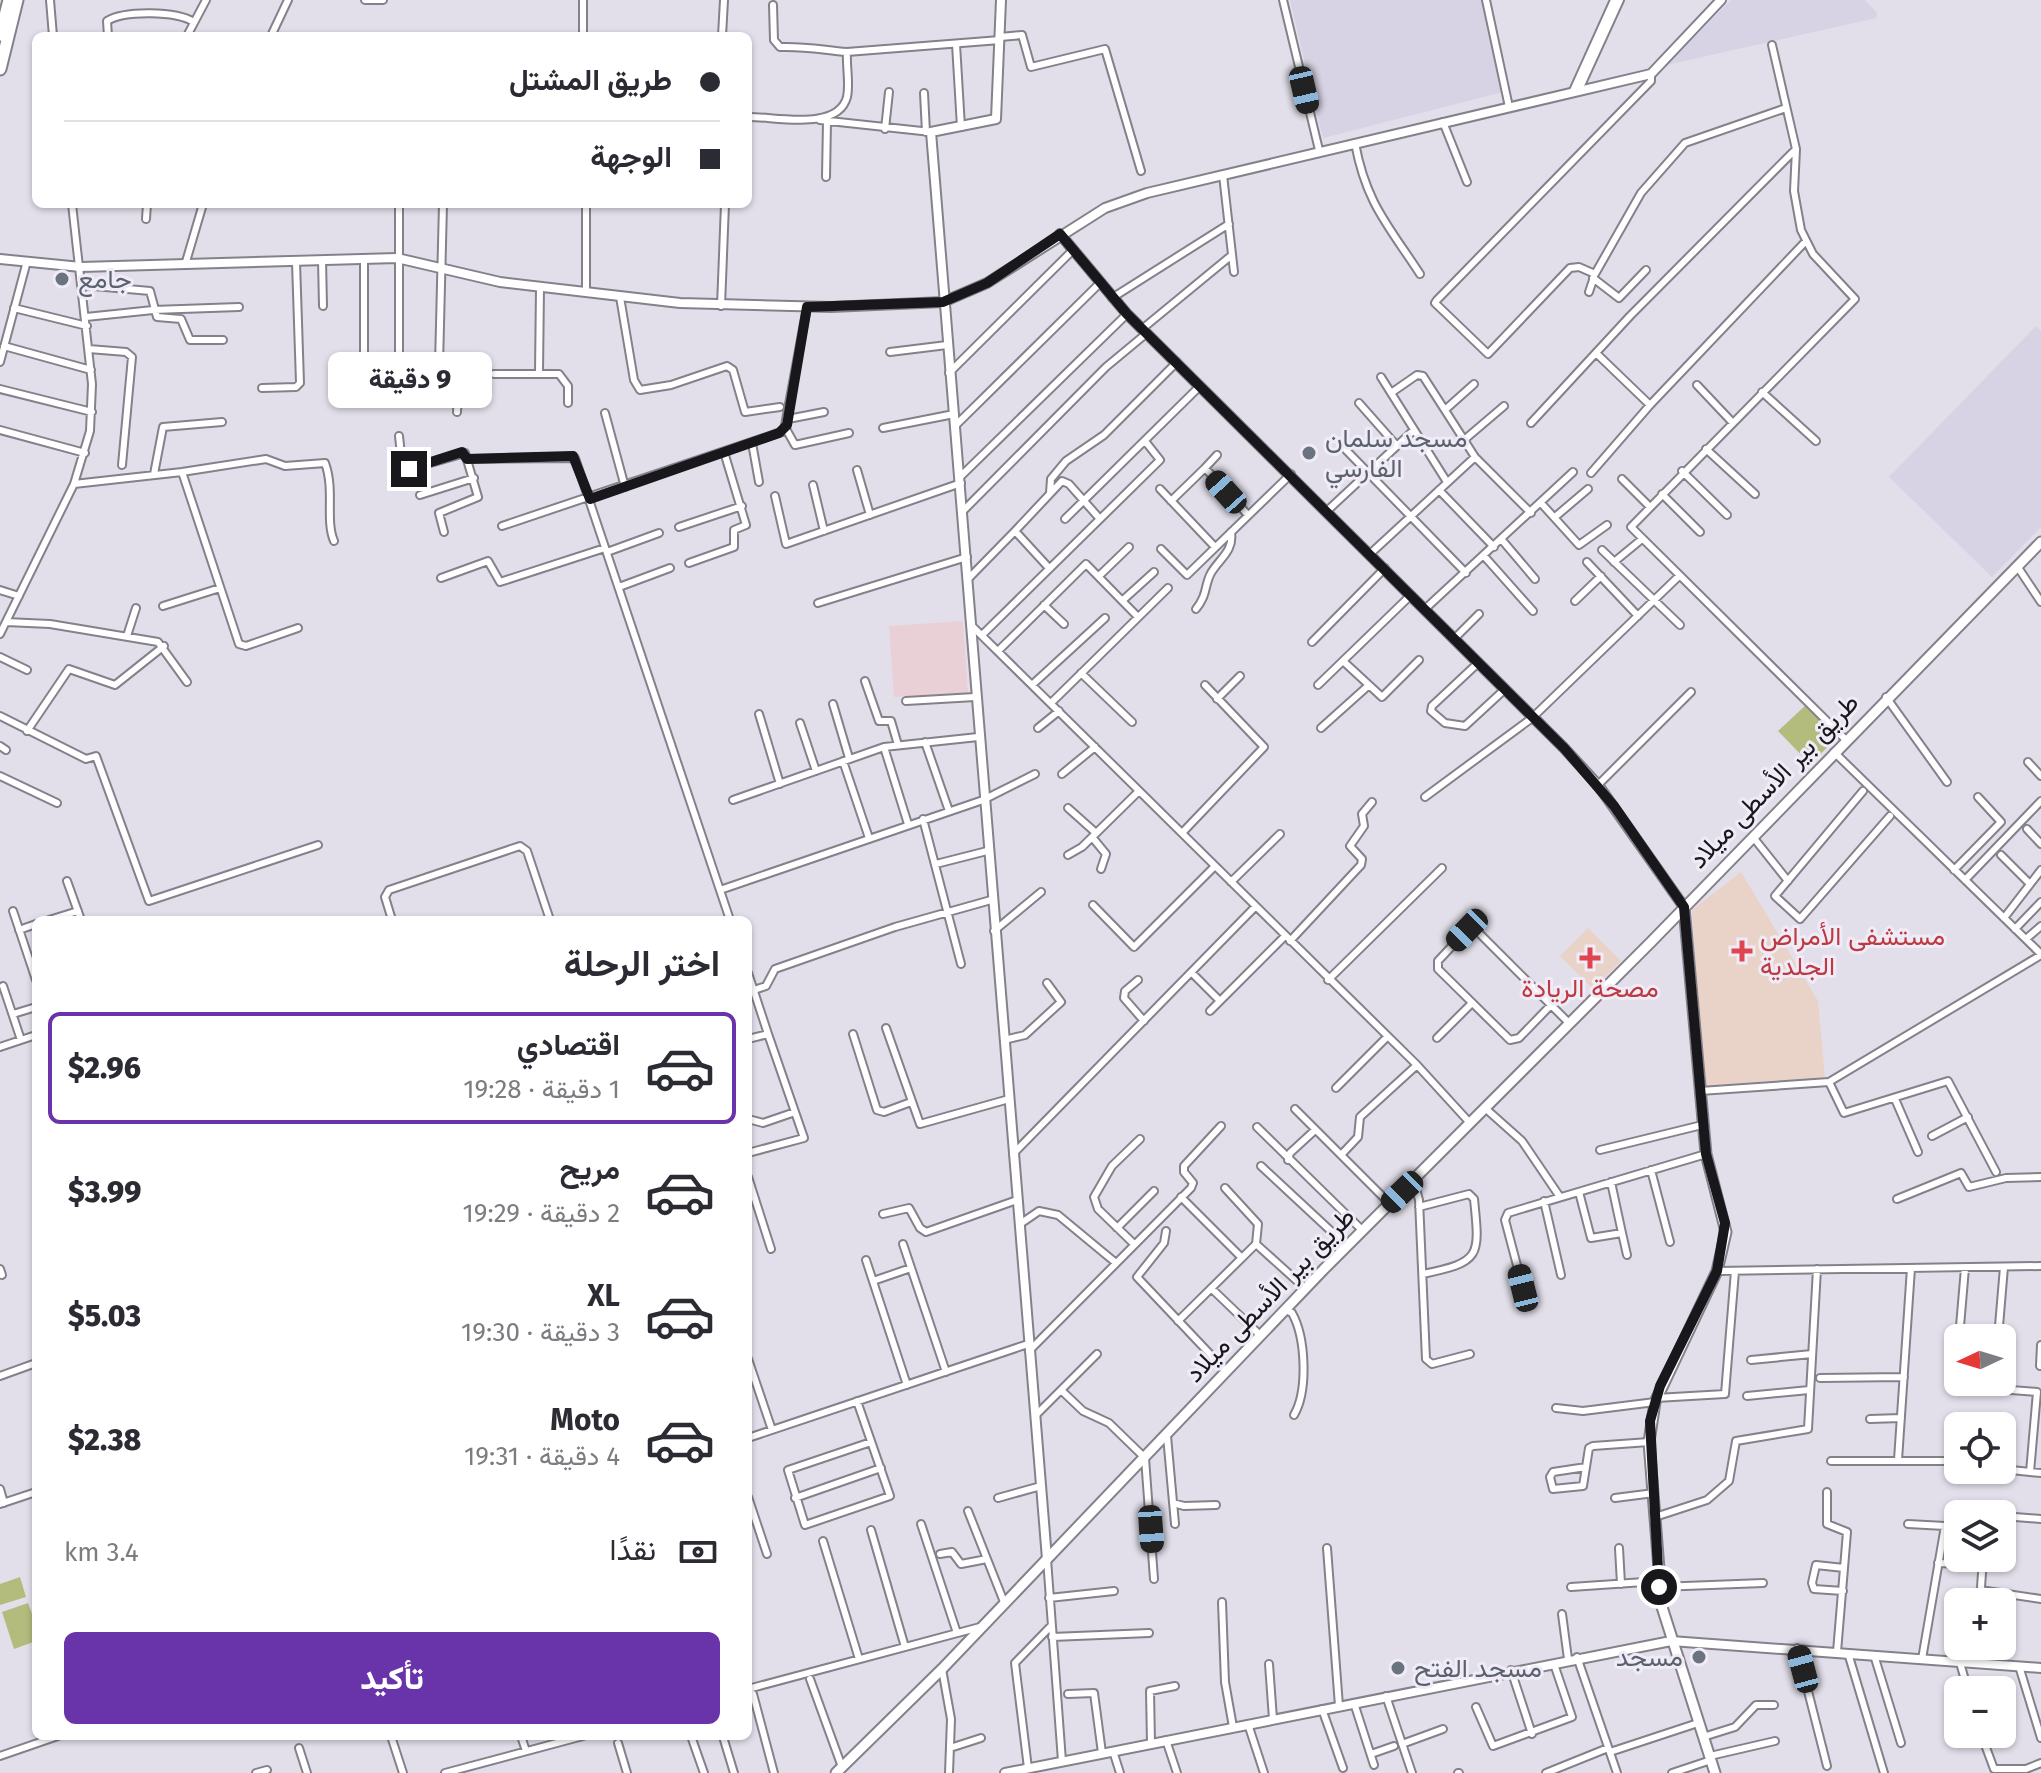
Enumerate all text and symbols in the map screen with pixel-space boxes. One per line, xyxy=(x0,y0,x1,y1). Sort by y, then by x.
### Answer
text: طريق المشتل xyxy=(509,62,672,98)
car xyxy=(1287,64,1321,116)
text: الوجهة xyxy=(590,139,672,175)
place label: جامع xyxy=(78,264,132,297)
marker: جامع xyxy=(53,270,71,288)
callout: 9 دقيقة xyxy=(327,353,491,409)
text: 9 دقيقة xyxy=(369,364,451,395)
place label: مسجد سلمان الفارسي xyxy=(1325,423,1467,489)
marker: مسجد سلمان الفارسي xyxy=(1300,444,1318,462)
route end xyxy=(391,451,427,487)
car xyxy=(1201,466,1251,518)
street label: طريق بير الأسطى ميلاد xyxy=(1683,687,1865,875)
car xyxy=(1442,904,1492,956)
place label: مستشفى الأمراض الجلدية xyxy=(1760,921,1945,982)
marker: مستشفى الأمراض الجلدية xyxy=(1731,940,1753,962)
text: اختر الرحلة xyxy=(564,942,720,986)
marker: مصحة الريادة xyxy=(1579,947,1601,969)
place label: مصحة الريادة xyxy=(1521,973,1659,1004)
text: اقتصادي xyxy=(517,1027,620,1063)
icon: car xyxy=(644,1032,716,1104)
text: $2.96 xyxy=(68,1050,141,1086)
text: 1 دقيقة · 19:28 xyxy=(463,1074,620,1105)
text: مريح xyxy=(560,1151,620,1187)
icon: car xyxy=(644,1156,716,1228)
car xyxy=(1376,1167,1428,1217)
text: $3.99 xyxy=(68,1174,141,1210)
text: 2 دقيقة · 19:29 xyxy=(463,1198,620,1229)
street label: طريق بير الأسطى ميلاد xyxy=(1179,1201,1361,1389)
car xyxy=(1506,1262,1540,1314)
text: XL xyxy=(587,1278,620,1314)
icon: car xyxy=(644,1280,716,1352)
text: $5.03 xyxy=(68,1298,141,1334)
text: 3 دقيقة · 19:30 xyxy=(461,1317,620,1348)
north arrow xyxy=(1944,1324,2016,1396)
map controls xyxy=(1944,1324,2016,1748)
text: Moto xyxy=(550,1402,620,1438)
icon: car xyxy=(644,1404,716,1476)
button: locate xyxy=(1944,1412,2016,1484)
text: $2.38 xyxy=(68,1422,141,1458)
text: 4 دقيقة · 19:31 xyxy=(464,1441,620,1472)
button: layers xyxy=(1944,1500,2016,1572)
car xyxy=(1137,1504,1165,1554)
icon: cash xyxy=(676,1530,720,1574)
text: نقدًا xyxy=(610,1532,656,1568)
text: 3.4 km xyxy=(64,1537,139,1568)
route start xyxy=(1641,1569,1677,1605)
button: + xyxy=(1944,1588,2016,1660)
button: تأكيد xyxy=(64,1632,720,1724)
place label: مسجد xyxy=(1616,1642,1683,1673)
car xyxy=(1785,1643,1821,1695)
marker: مسجد xyxy=(1690,1648,1708,1666)
place label: مسجد الفتح xyxy=(1414,1653,1542,1686)
marker: مسجد الفتح xyxy=(1389,1659,1407,1677)
button: − xyxy=(1944,1676,2016,1748)

